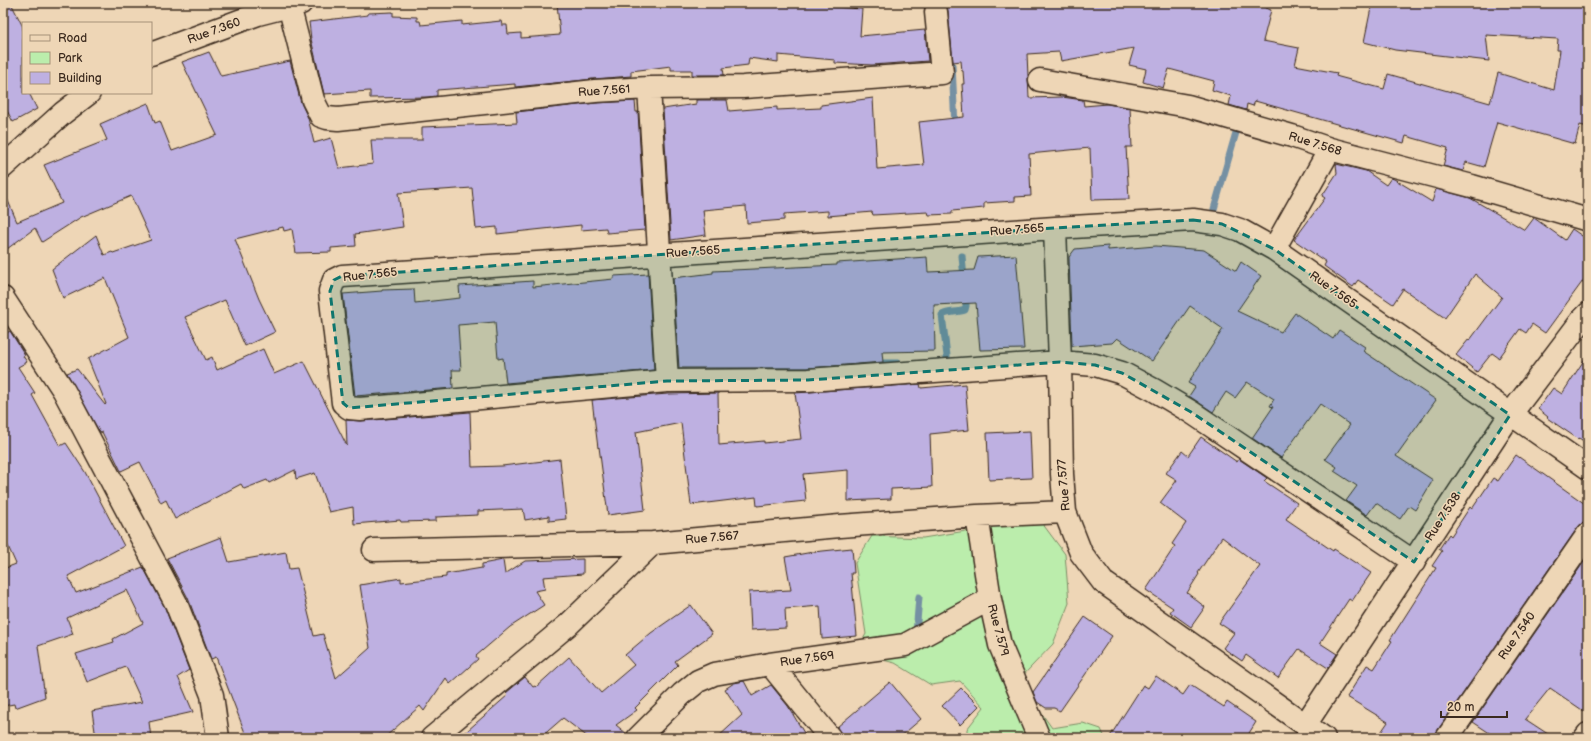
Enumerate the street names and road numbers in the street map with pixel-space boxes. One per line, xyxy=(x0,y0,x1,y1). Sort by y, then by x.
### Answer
street label: Rue 7.360 xyxy=(185,15,243,47)
street label: Rue 7.561 xyxy=(577,82,631,100)
street label: Rue 7.568 xyxy=(1287,129,1343,159)
street label: Rue 7.565 xyxy=(989,221,1045,239)
street label: Rue 7.565 xyxy=(665,243,721,261)
street label: Rue 7.565 xyxy=(342,265,398,285)
street label: Rue 7.565 xyxy=(1306,268,1360,312)
street label: Rue 7.577 xyxy=(1054,458,1074,512)
street label: Rue 7.538 xyxy=(1422,490,1464,544)
street label: Rue 7.567 xyxy=(685,528,739,548)
street label: Rue 7.579 xyxy=(984,602,1012,658)
street label: Rue 7.540 xyxy=(1495,609,1539,663)
street label: Rue 7.569 xyxy=(779,648,835,670)

